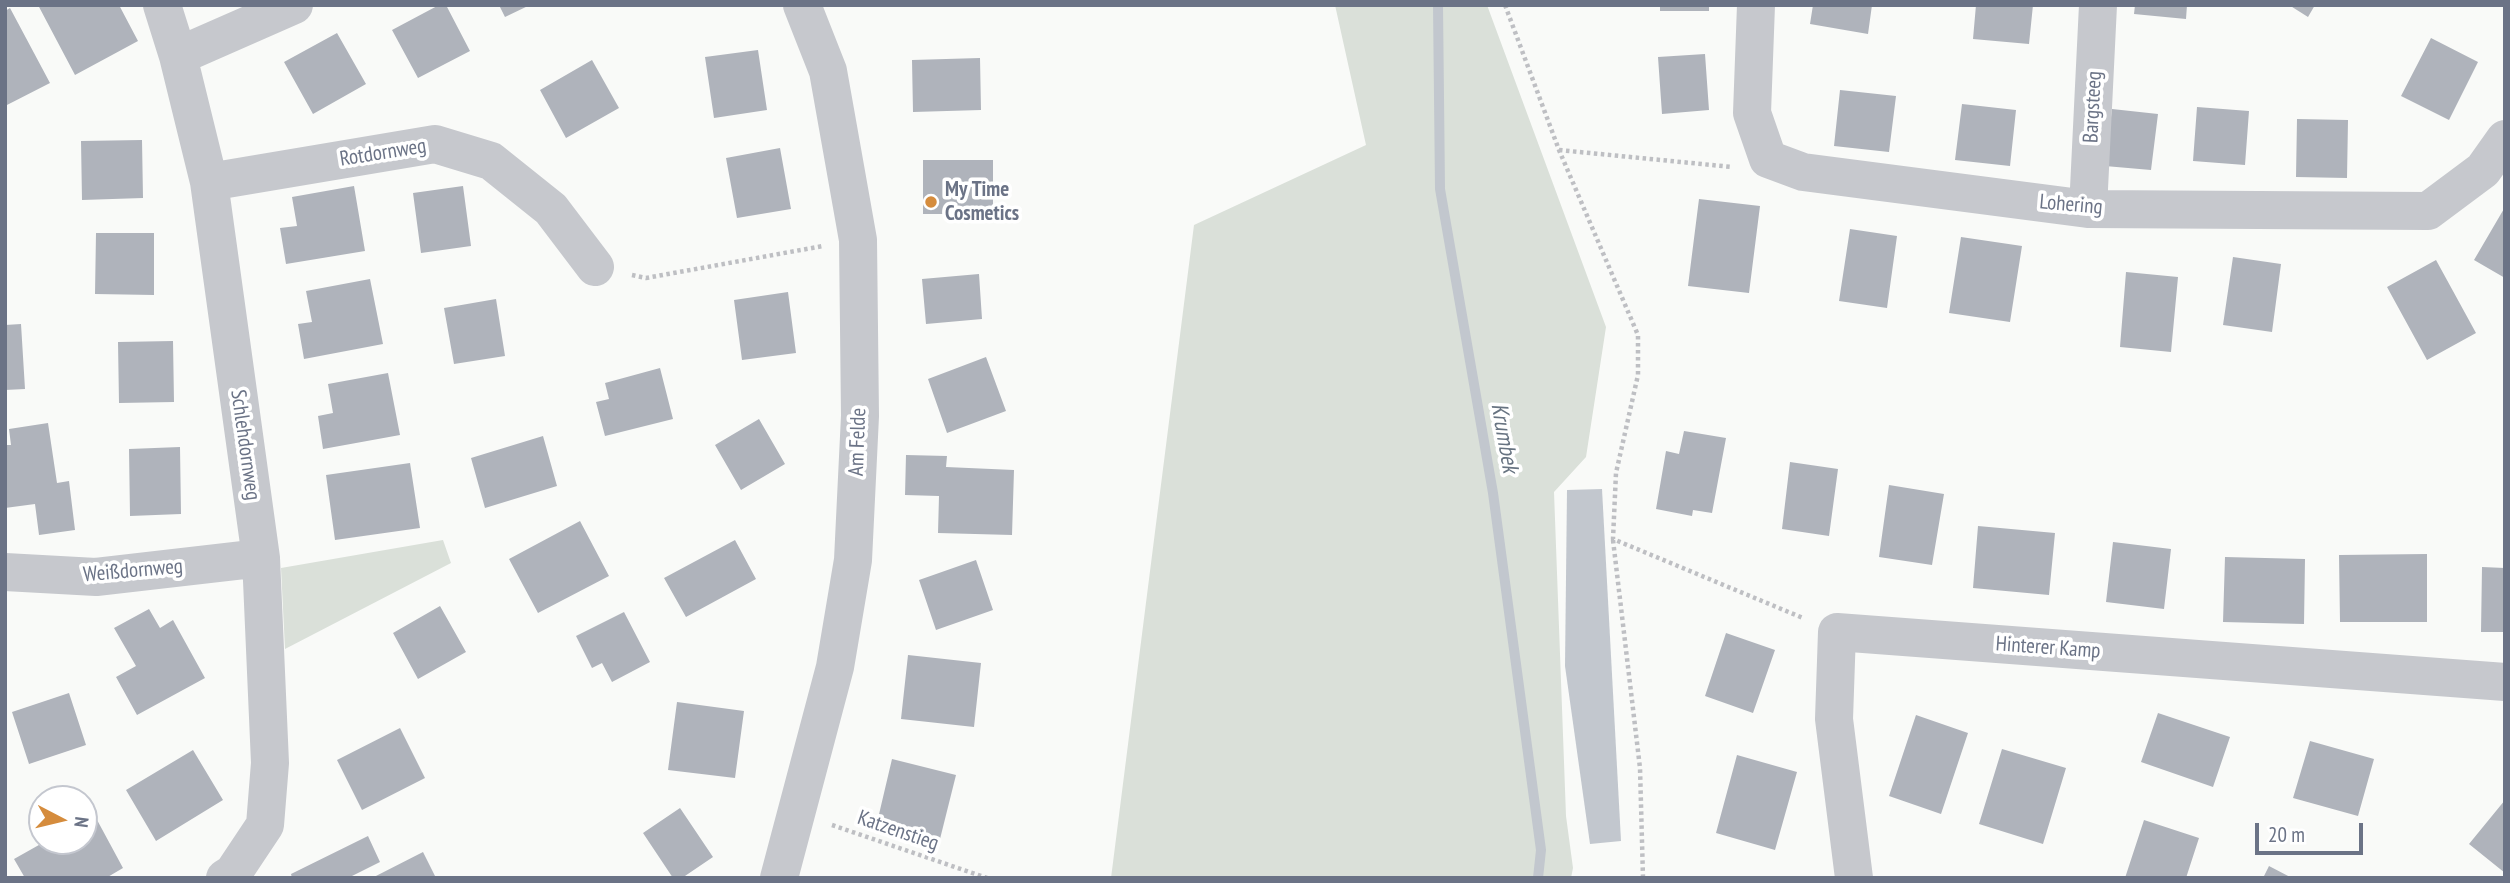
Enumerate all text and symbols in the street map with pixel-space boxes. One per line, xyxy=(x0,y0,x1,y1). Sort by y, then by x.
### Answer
street label: Bargsteeg xyxy=(2079,70,2107,144)
street label: Rotdornweg xyxy=(338,134,428,172)
place label: My Time Cosmetics xyxy=(945,177,1019,227)
street label: Lohering xyxy=(2038,190,2104,220)
marker: My Time Cosmetics xyxy=(923,194,939,210)
street label: Schlehdornweg xyxy=(225,388,265,502)
water label: Krumbek xyxy=(1484,401,1524,475)
street label: Am Felde xyxy=(844,408,872,476)
street label: Weißdornweg xyxy=(82,554,184,588)
street label: Hinterer Kamp xyxy=(1995,632,2101,664)
north arrow xyxy=(28,785,98,855)
street label: Katzenstieg xyxy=(854,805,942,857)
scale bar xyxy=(2258,810,2366,854)
text: N xyxy=(69,816,94,829)
text: 20 m xyxy=(2268,821,2305,848)

